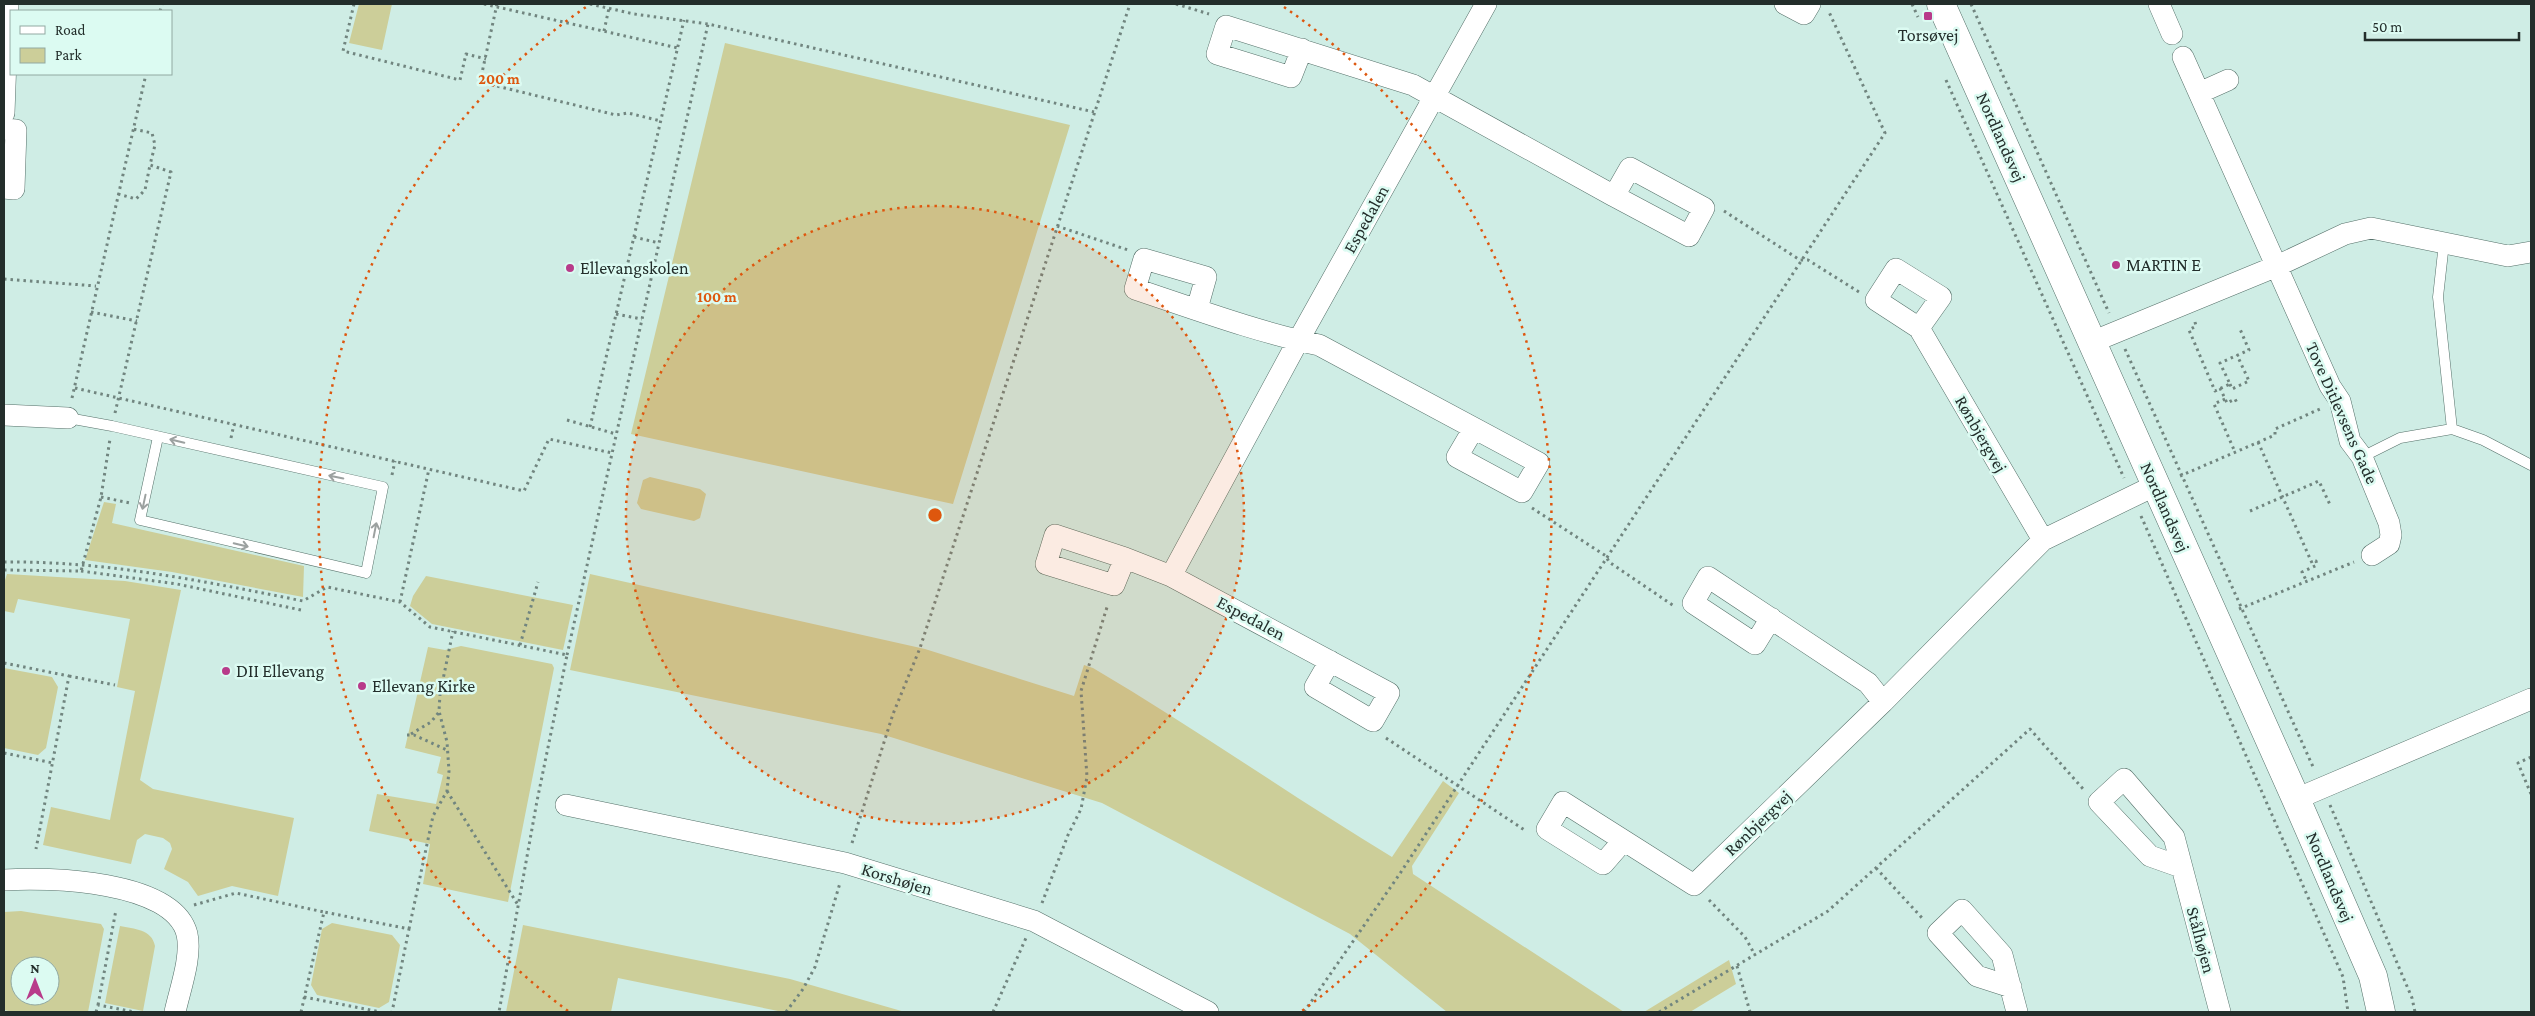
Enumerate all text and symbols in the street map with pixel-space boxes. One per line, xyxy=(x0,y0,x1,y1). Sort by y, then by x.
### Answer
legend xyxy=(10,10,172,75)
marker: Torsøvej xyxy=(1922,10,1934,22)
scale bar xyxy=(2365,10,2519,42)
text: 50 m xyxy=(2372,19,2402,35)
text: Road xyxy=(55,22,86,38)
place label: Torsøvej xyxy=(1898,25,1958,46)
text: Park xyxy=(55,47,82,63)
text: 200 m xyxy=(478,71,520,87)
street label: Nordlandsvej xyxy=(1971,89,2030,185)
street label: Espedalen xyxy=(1339,181,1393,256)
place label: MARTIN E xyxy=(2126,255,2201,275)
place label: Ellevangskolen xyxy=(580,258,689,278)
marker: MARTIN E xyxy=(2110,259,2122,271)
marker: Ellevangskolen xyxy=(564,262,576,274)
text: 100 m xyxy=(697,289,737,305)
street label: Tove Ditlevsens Gade xyxy=(2302,339,2382,487)
street label: Rønbjergvej xyxy=(1950,392,2011,476)
one-way arrow xyxy=(170,436,186,446)
street label: Nordlandsvej xyxy=(2135,459,2194,555)
one-way arrow xyxy=(328,472,344,481)
one-way arrow xyxy=(138,493,148,509)
centre of rings xyxy=(926,506,944,524)
one-way arrow xyxy=(371,522,380,538)
one-way arrow xyxy=(232,541,248,550)
street label: Espedalen xyxy=(1213,592,1289,644)
place label: DII Ellevang xyxy=(236,661,325,681)
marker: DII Ellevang xyxy=(220,665,232,677)
place label: Ellevang Kirke xyxy=(372,676,475,696)
marker: Ellevang Kirke xyxy=(356,680,368,692)
street label: Rønbjergvej xyxy=(1720,786,1796,861)
street label: Nordlandsvej xyxy=(2301,829,2358,925)
street label: Korshøjen xyxy=(859,859,935,900)
street label: Stålhøjen xyxy=(2182,905,2220,976)
north arrow xyxy=(10,956,60,1006)
text: N xyxy=(30,960,40,976)

